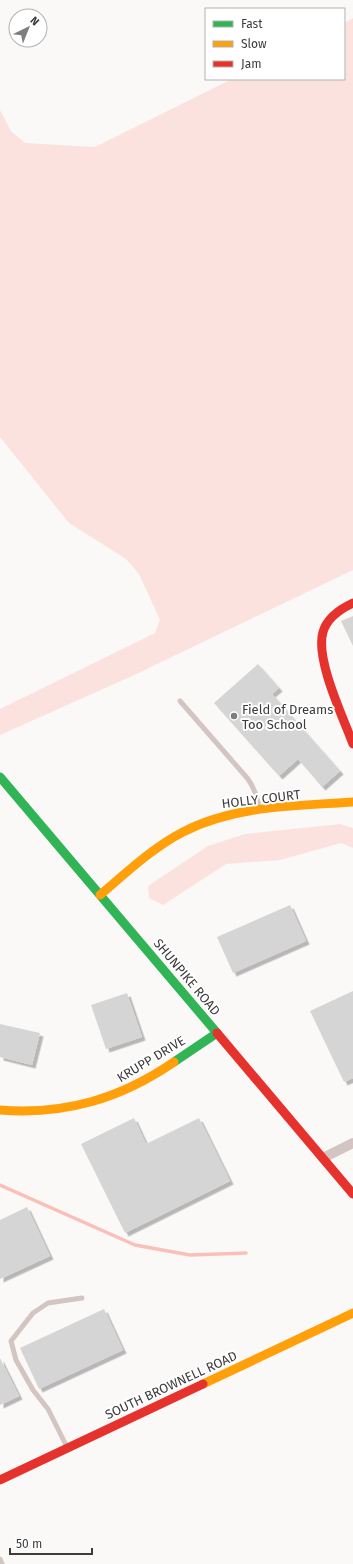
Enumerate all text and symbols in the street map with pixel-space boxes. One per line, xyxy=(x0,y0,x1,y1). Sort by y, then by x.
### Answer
north arrow xyxy=(8,8,48,48)
legend xyxy=(205,8,345,80)
text: N xyxy=(27,14,42,28)
text: Fast xyxy=(241,17,263,31)
text: Slow xyxy=(241,37,267,51)
text: Jam xyxy=(241,57,261,71)
place label: Field of Dreams Too School xyxy=(242,702,333,732)
marker: Field of Dreams Too School xyxy=(229,711,239,721)
street label: HOLLY COURT xyxy=(221,787,301,811)
street label: SHUNPIKE ROAD xyxy=(151,936,223,1018)
street label: KRUPP DRIVE xyxy=(114,1033,188,1085)
street label: SOUTH BROWNELL ROAD xyxy=(103,1348,239,1422)
scale bar xyxy=(10,1530,92,1556)
text: 50 m xyxy=(16,1537,42,1551)

